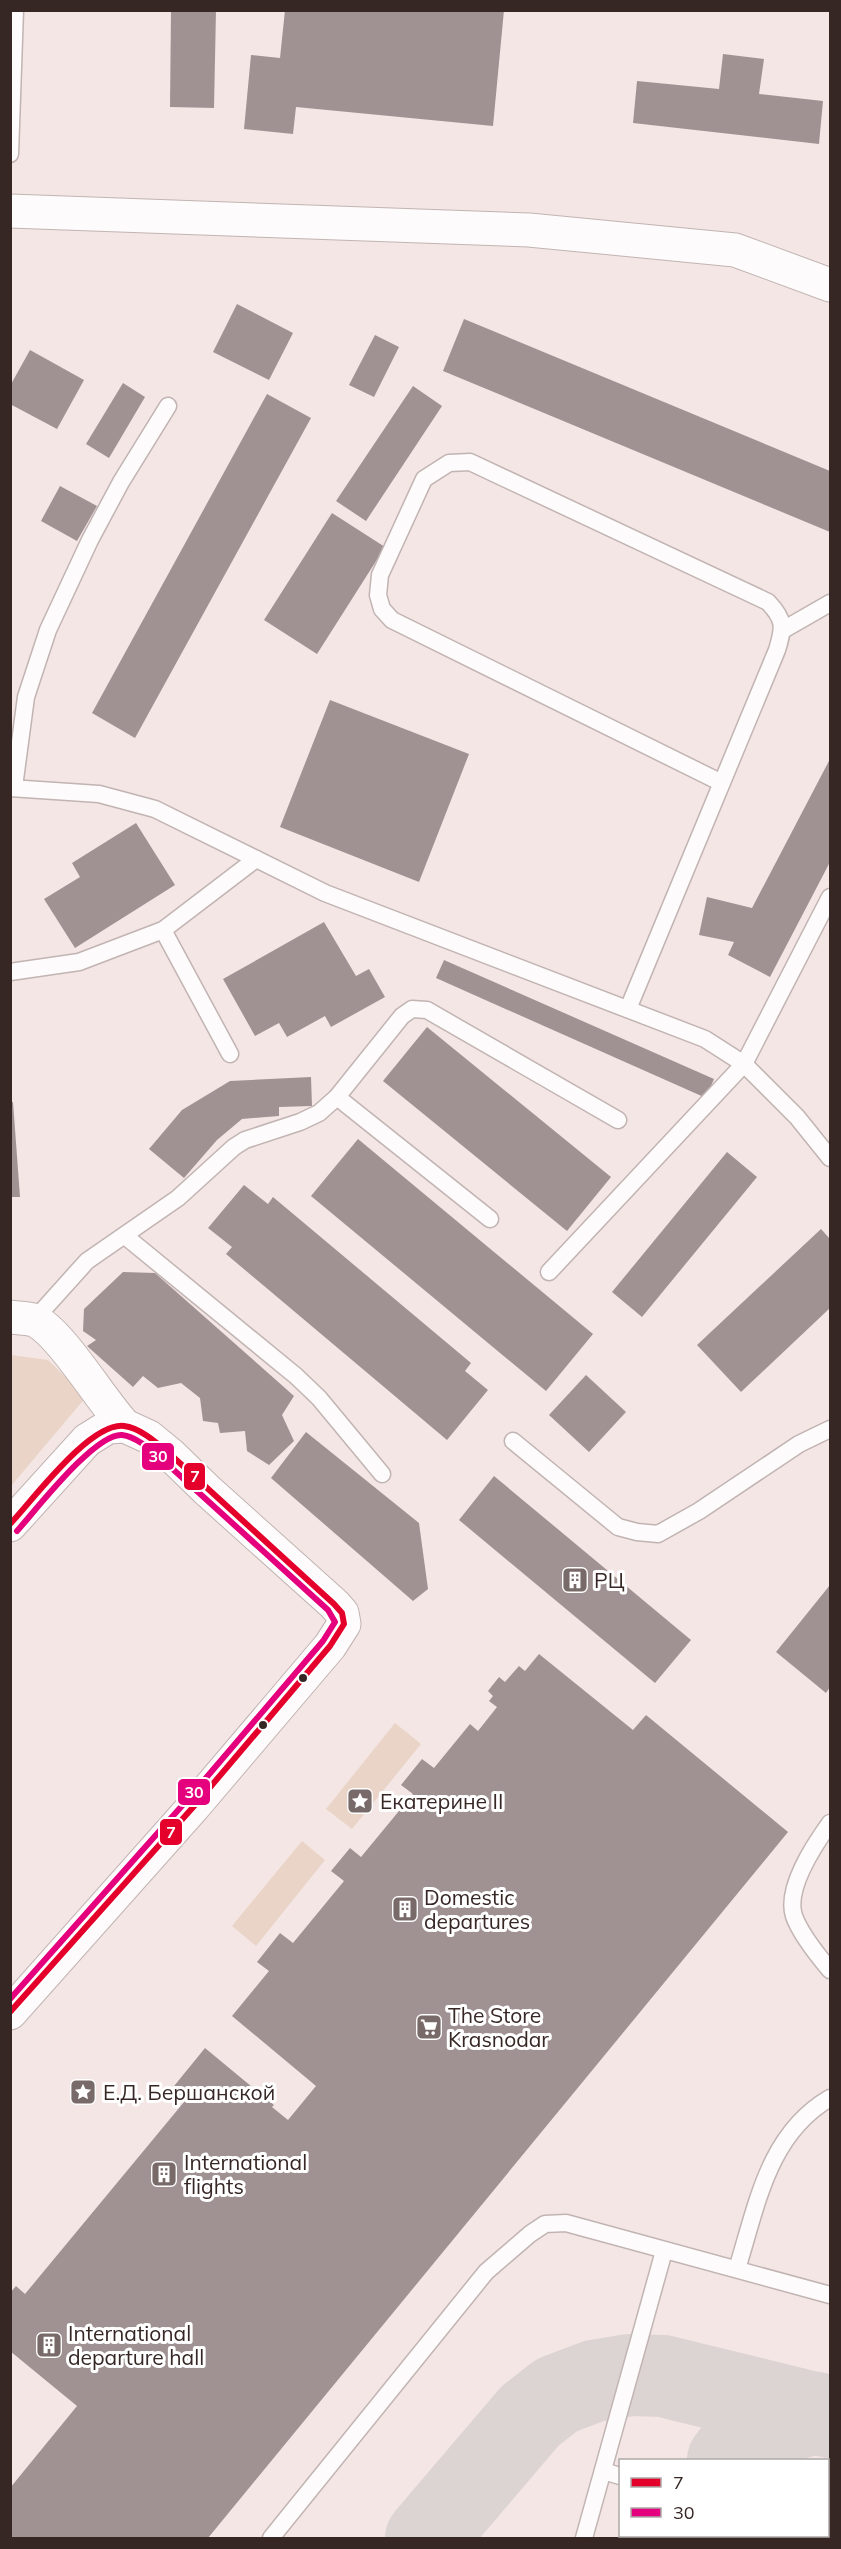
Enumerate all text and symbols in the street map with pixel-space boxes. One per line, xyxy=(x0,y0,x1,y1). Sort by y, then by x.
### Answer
line badge: 30 xyxy=(141,1442,175,1471)
text: 30 xyxy=(148,1446,168,1466)
line badge: 7 xyxy=(183,1462,206,1491)
text: 7 xyxy=(190,1466,200,1486)
building icon: РЦ xyxy=(560,1565,590,1595)
place label: РЦ xyxy=(594,1567,625,1593)
unlabelled marker xyxy=(297,1672,309,1684)
unlabelled marker xyxy=(257,1719,269,1731)
line badge: 30 xyxy=(177,1778,211,1806)
text: 30 xyxy=(184,1782,204,1802)
place icon: Екатерине II xyxy=(345,1786,375,1816)
place label: Екатерине II xyxy=(380,1788,503,1814)
line badge: 7 xyxy=(159,1818,183,1846)
text: 7 xyxy=(166,1822,176,1842)
place label: Domestic departures xyxy=(424,1884,530,1934)
building icon: Domestic departures xyxy=(390,1894,420,1924)
place label: The Store Krasnodar xyxy=(448,2002,549,2052)
supermarket icon: The Store Krasnodar xyxy=(414,2012,444,2042)
place icon: Е.Д. Бершанской xyxy=(68,2077,98,2107)
place label: Е.Д. Бершанской xyxy=(103,2079,275,2105)
place label: International flights xyxy=(184,2149,307,2199)
building icon: International flights xyxy=(149,2159,179,2189)
place label: International departure hall xyxy=(68,2320,204,2370)
building icon: International departure hall xyxy=(34,2330,64,2360)
legend xyxy=(619,2459,829,2537)
text: 7 xyxy=(673,2471,684,2494)
text: 30 xyxy=(673,2501,695,2524)

